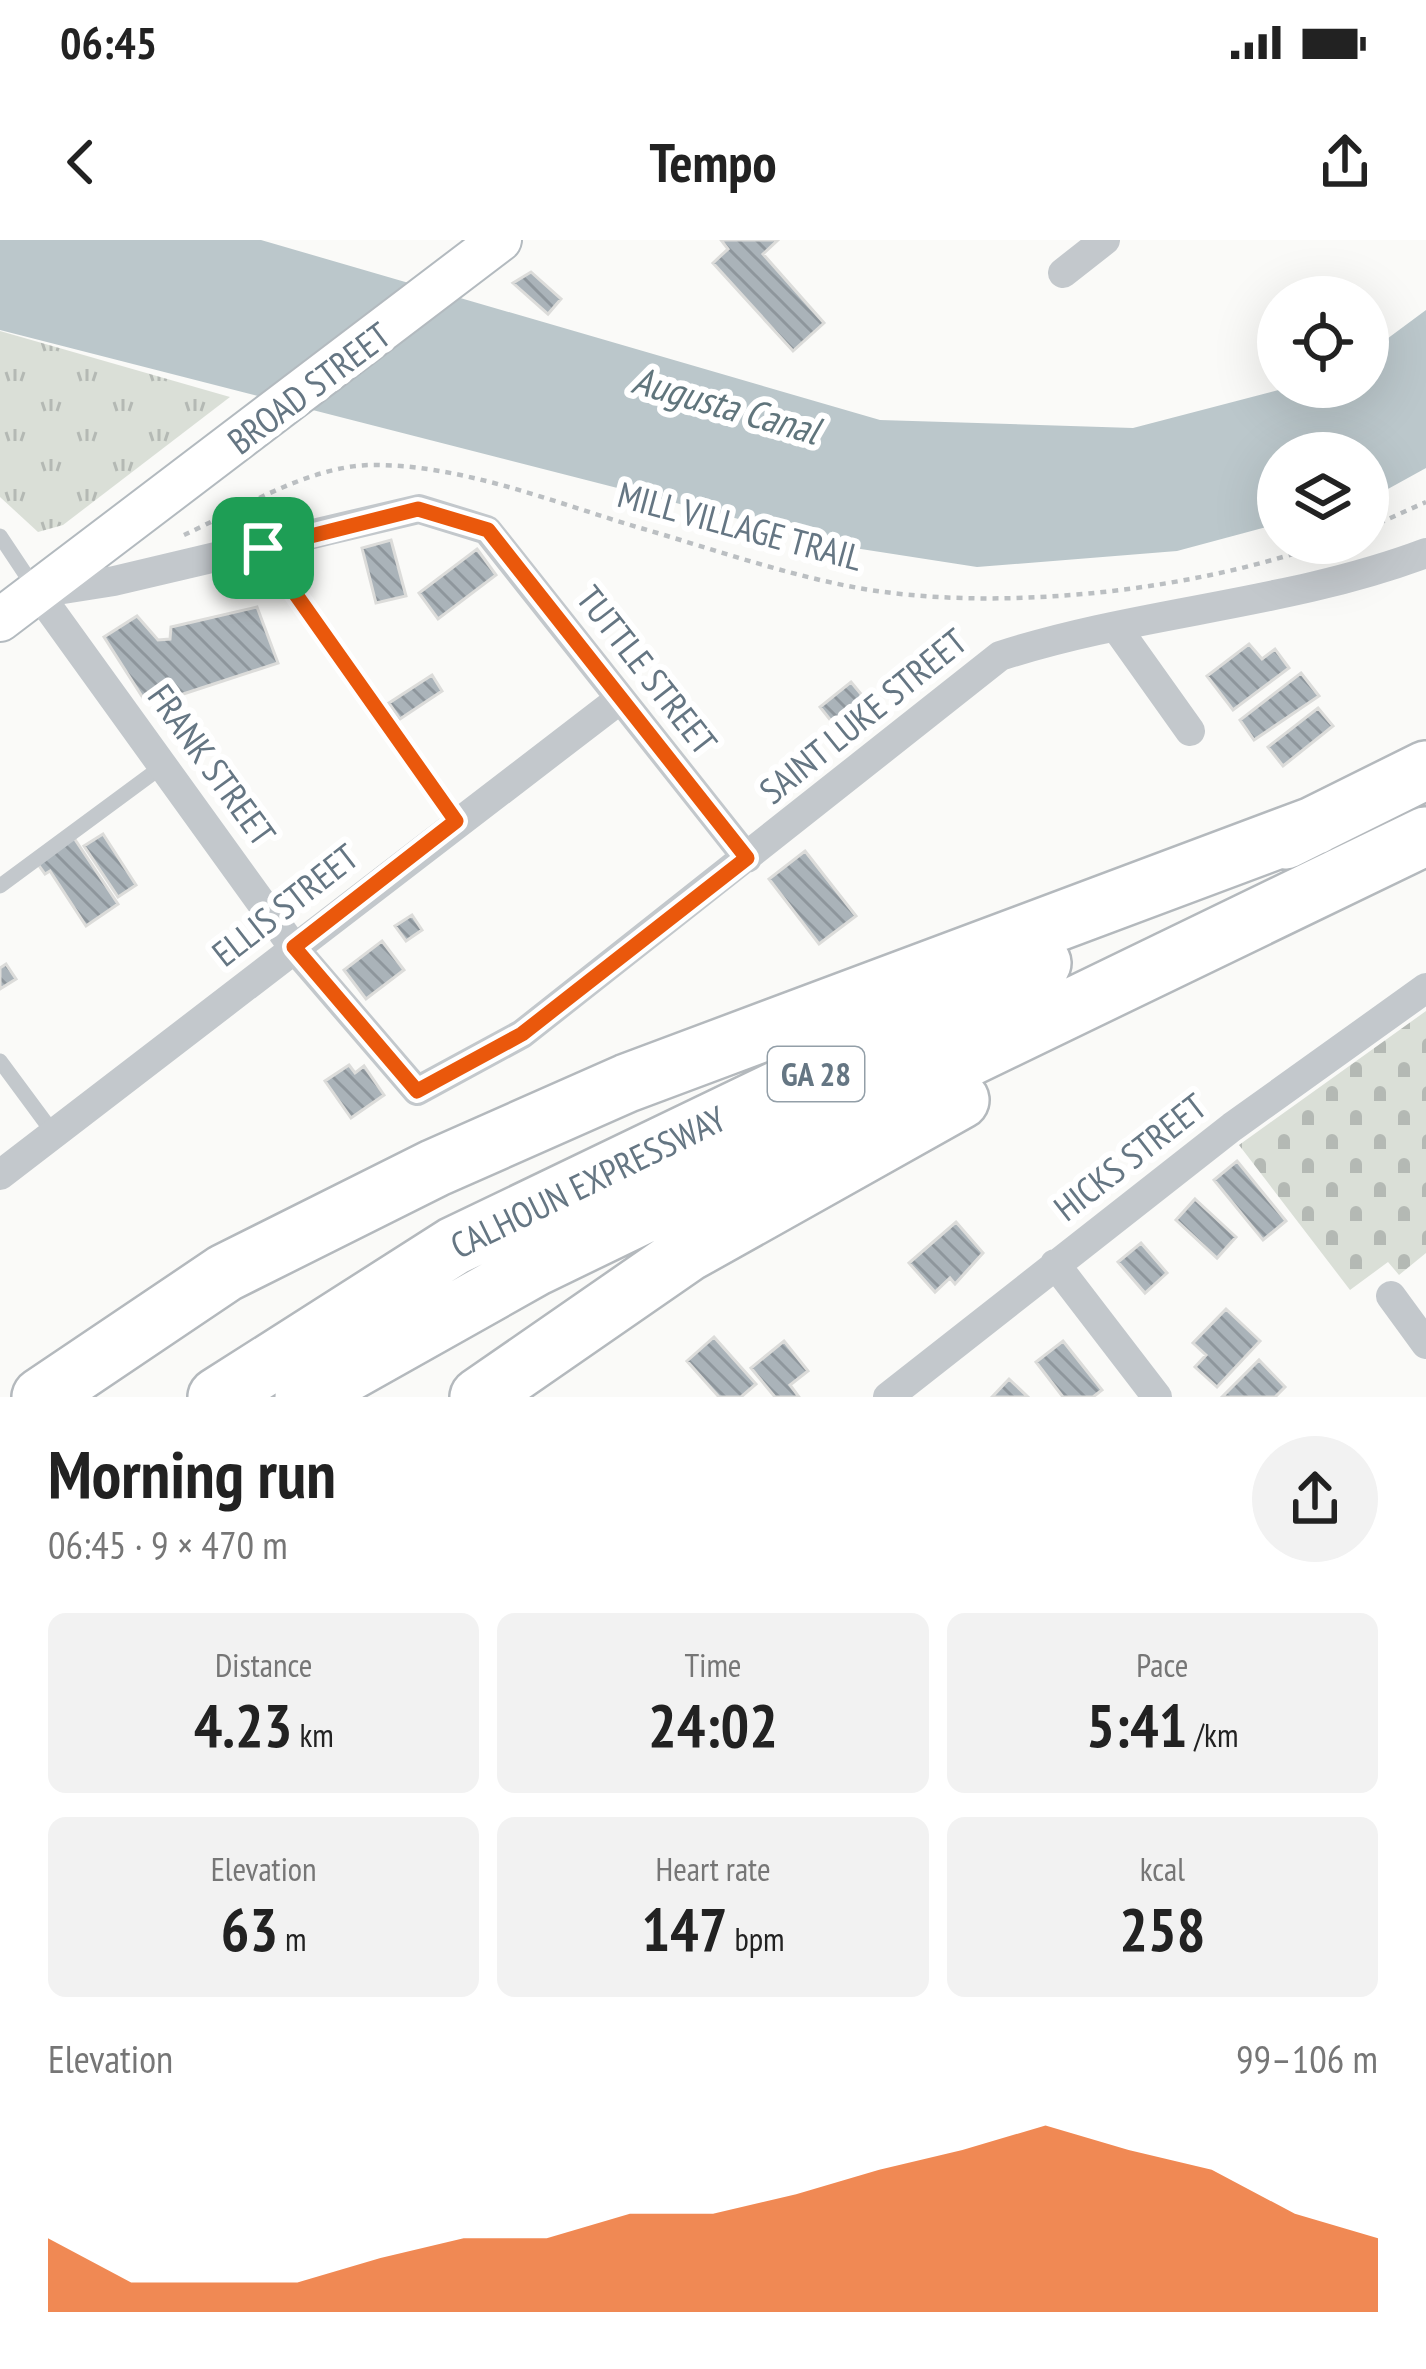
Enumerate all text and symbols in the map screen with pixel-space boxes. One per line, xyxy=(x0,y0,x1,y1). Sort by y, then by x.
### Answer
text: 06:45 xyxy=(60,13,157,71)
text: Tempo xyxy=(649,127,777,197)
icon: back xyxy=(48,129,114,195)
icon: share xyxy=(1312,129,1378,195)
map controls xyxy=(1257,276,1389,564)
button: locate xyxy=(1257,276,1389,408)
street label: BROAD STREET xyxy=(218,311,399,464)
water label: Augusta Canal xyxy=(627,354,829,457)
button: layers xyxy=(1257,432,1389,564)
street label: MILL VILLAGE TRAIL xyxy=(613,470,867,581)
pin xyxy=(212,497,314,599)
icon: arrive xyxy=(230,515,296,581)
street label: TUTTLE STREET xyxy=(567,576,728,764)
street label: SAINT LUKE STREET xyxy=(750,618,976,813)
street label: FRANK STREET xyxy=(138,675,287,855)
street label: ELLIS STREET xyxy=(202,833,367,976)
road number: GA 28 xyxy=(768,1047,864,1101)
street label: HICKS STREET xyxy=(1044,1082,1215,1231)
street label: CALHOUN EXPRESSWAY xyxy=(443,1094,734,1268)
text: Morning run xyxy=(48,1431,336,1516)
button: share xyxy=(1252,1436,1378,1562)
text: 06:45 · 9 × 470 m xyxy=(48,1519,288,1570)
text: Distance xyxy=(215,1643,312,1686)
text: Time xyxy=(684,1643,742,1686)
text: Pace xyxy=(1136,1643,1188,1686)
text: 4.23 xyxy=(194,1686,292,1764)
text: 24:02 xyxy=(648,1686,778,1764)
text: 5:41 xyxy=(1086,1686,1187,1764)
text: km xyxy=(292,1713,334,1756)
text: /km xyxy=(1187,1713,1238,1756)
text: Elevation xyxy=(211,1847,317,1890)
text: Heart rate xyxy=(655,1847,771,1890)
text: kcal xyxy=(1140,1847,1185,1890)
text: 63 xyxy=(221,1890,278,1968)
text: 147 xyxy=(641,1890,727,1968)
text: 258 xyxy=(1119,1890,1205,1968)
text: m xyxy=(278,1917,307,1960)
text: bpm xyxy=(727,1917,785,1960)
text: Elevation xyxy=(48,2033,173,2084)
text: 99–106 m xyxy=(1236,2033,1378,2084)

